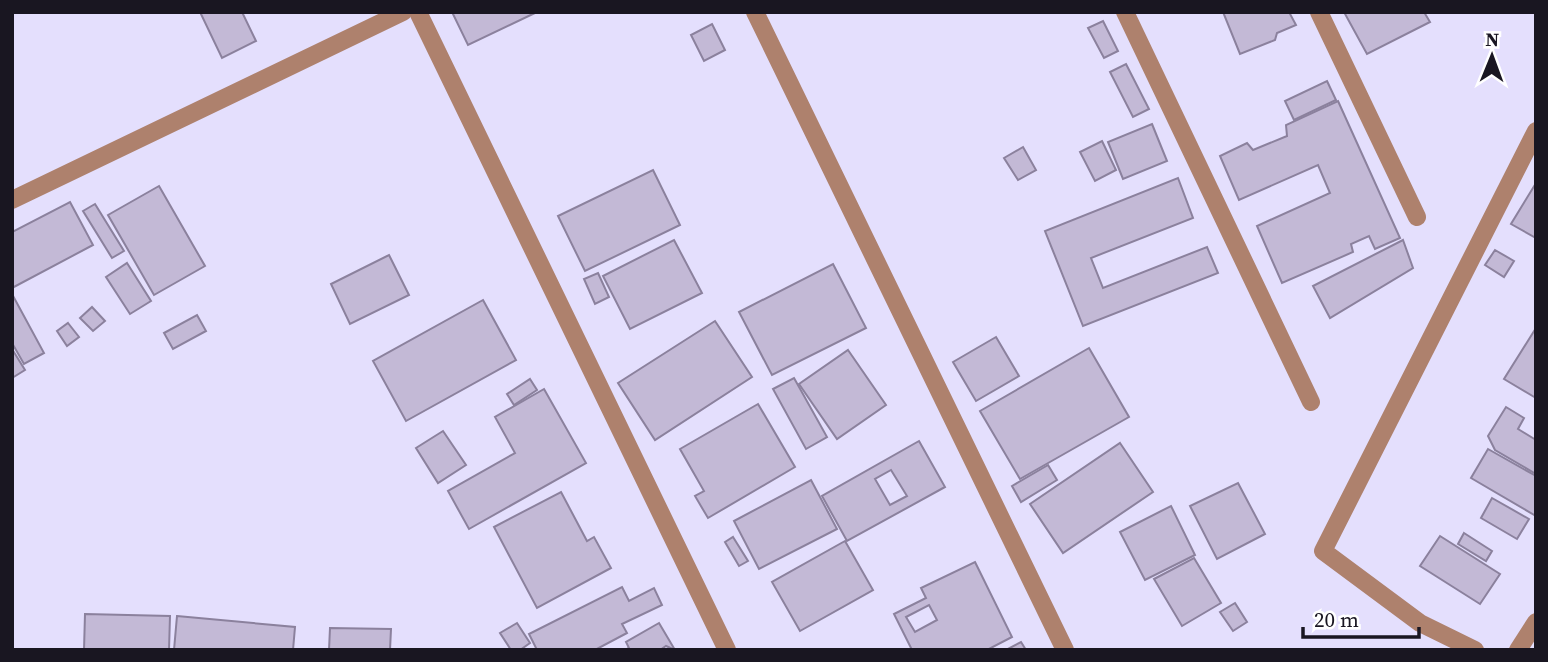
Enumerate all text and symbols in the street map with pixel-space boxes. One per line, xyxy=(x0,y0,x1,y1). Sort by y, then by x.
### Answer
north arrow xyxy=(1457,21,1527,91)
text: N xyxy=(1485,26,1500,52)
scale bar xyxy=(1303,596,1418,640)
text: 20 m xyxy=(1314,605,1359,634)

